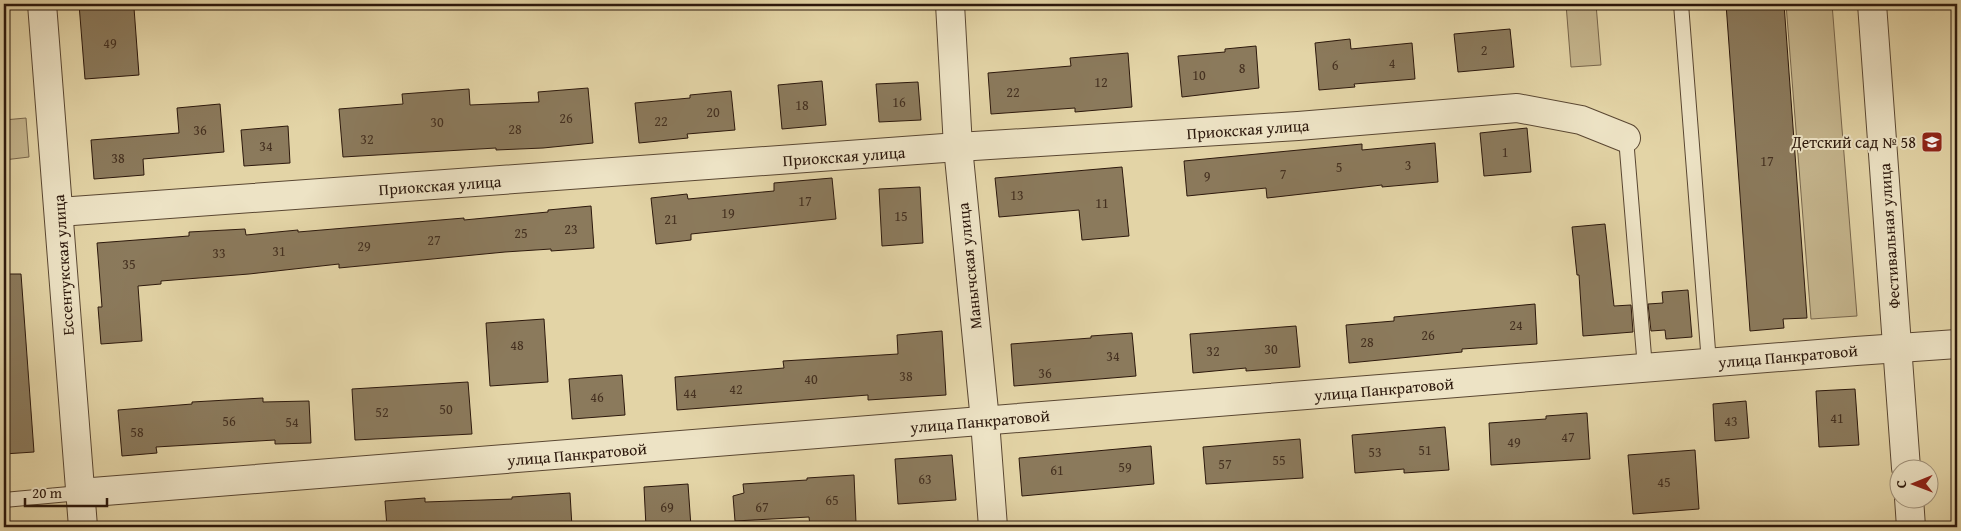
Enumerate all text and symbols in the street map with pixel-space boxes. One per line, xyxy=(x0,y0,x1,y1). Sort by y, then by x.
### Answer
house number: 49 xyxy=(103,33,117,53)
house number: 2 xyxy=(1481,40,1487,60)
house number: 4 xyxy=(1389,53,1396,73)
house number: 6 xyxy=(1332,55,1339,75)
house number: 8 xyxy=(1239,58,1246,78)
house number: 10 xyxy=(1192,65,1206,85)
house number: 12 xyxy=(1094,72,1108,92)
house number: 22 xyxy=(1006,82,1020,102)
house number: 16 xyxy=(892,92,906,112)
house number: 18 xyxy=(795,95,809,115)
house number: 20 xyxy=(706,102,720,122)
house number: 26 xyxy=(559,108,573,128)
house number: 22 xyxy=(654,111,668,131)
house number: 30 xyxy=(430,112,444,132)
street label: Приокская улица xyxy=(1186,113,1311,145)
house number: 28 xyxy=(508,119,522,139)
house number: 36 xyxy=(193,120,207,140)
house number: 32 xyxy=(360,129,374,149)
place label: Детский сад № 58 xyxy=(1791,130,1916,154)
school or university icon: Детский сад № 58 xyxy=(1920,130,1944,154)
house number: 34 xyxy=(259,136,273,156)
street label: Приокская улица xyxy=(782,140,907,172)
house number: 1 xyxy=(1502,142,1508,162)
house number: 38 xyxy=(111,148,125,168)
house number: 17 xyxy=(1760,151,1774,171)
house number: 3 xyxy=(1405,155,1411,175)
house number: 5 xyxy=(1336,157,1342,177)
street label: Фестивальная улица xyxy=(1872,162,1906,310)
house number: 7 xyxy=(1280,164,1287,184)
house number: 9 xyxy=(1204,166,1211,186)
street label: Приокская улица xyxy=(378,169,503,201)
house number: 13 xyxy=(1010,185,1024,205)
house number: 17 xyxy=(798,191,812,211)
street label: Ессентукская улица xyxy=(46,193,80,336)
house number: 11 xyxy=(1095,193,1109,213)
street label: Манычская улица xyxy=(950,201,988,330)
house number: 19 xyxy=(721,203,735,223)
house number: 15 xyxy=(894,206,908,226)
house number: 21 xyxy=(664,209,678,229)
house number: 23 xyxy=(564,219,578,239)
house number: 25 xyxy=(514,223,528,243)
house number: 27 xyxy=(427,230,441,250)
house number: 29 xyxy=(357,236,371,256)
house number: 31 xyxy=(272,241,286,261)
house number: 33 xyxy=(212,243,226,263)
house number: 35 xyxy=(122,254,136,274)
house number: 24 xyxy=(1509,315,1523,335)
house number: 26 xyxy=(1421,325,1435,345)
house number: 28 xyxy=(1360,332,1374,352)
house number: 48 xyxy=(510,335,524,355)
street label: улица Панкратовой xyxy=(1716,338,1859,374)
house number: 30 xyxy=(1264,339,1278,359)
house number: 32 xyxy=(1206,341,1220,361)
house number: 34 xyxy=(1106,346,1120,366)
house number: 36 xyxy=(1038,363,1052,383)
house number: 38 xyxy=(899,366,913,386)
house number: 40 xyxy=(804,369,818,389)
street label: улица Панкратовой xyxy=(1312,371,1455,407)
house number: 42 xyxy=(729,379,743,399)
house number: 44 xyxy=(683,383,697,403)
house number: 46 xyxy=(590,387,604,407)
house number: 50 xyxy=(439,399,453,419)
house number: 52 xyxy=(375,402,389,422)
street label: улица Панкратовой xyxy=(908,403,1051,439)
house number: 41 xyxy=(1830,408,1844,428)
house number: 56 xyxy=(222,411,236,431)
house number: 43 xyxy=(1724,411,1738,431)
house number: 54 xyxy=(285,412,299,432)
house number: 58 xyxy=(130,422,144,442)
house number: 47 xyxy=(1561,427,1575,447)
house number: 49 xyxy=(1507,432,1521,452)
street label: улица Панкратовой xyxy=(505,436,648,472)
house number: 51 xyxy=(1418,440,1432,460)
house number: 53 xyxy=(1368,442,1382,462)
house number: 55 xyxy=(1272,450,1286,470)
house number: 57 xyxy=(1218,454,1232,474)
house number: 59 xyxy=(1118,457,1132,477)
north arrow xyxy=(1888,458,1938,508)
house number: 61 xyxy=(1050,460,1064,480)
house number: 63 xyxy=(918,469,932,489)
house number: 45 xyxy=(1657,472,1671,492)
scale bar xyxy=(25,476,108,508)
text: С xyxy=(1891,480,1911,488)
text: 20 m xyxy=(32,482,63,503)
house number: 65 xyxy=(825,490,839,510)
house number: 69 xyxy=(660,497,674,517)
house number: 67 xyxy=(755,497,769,517)

